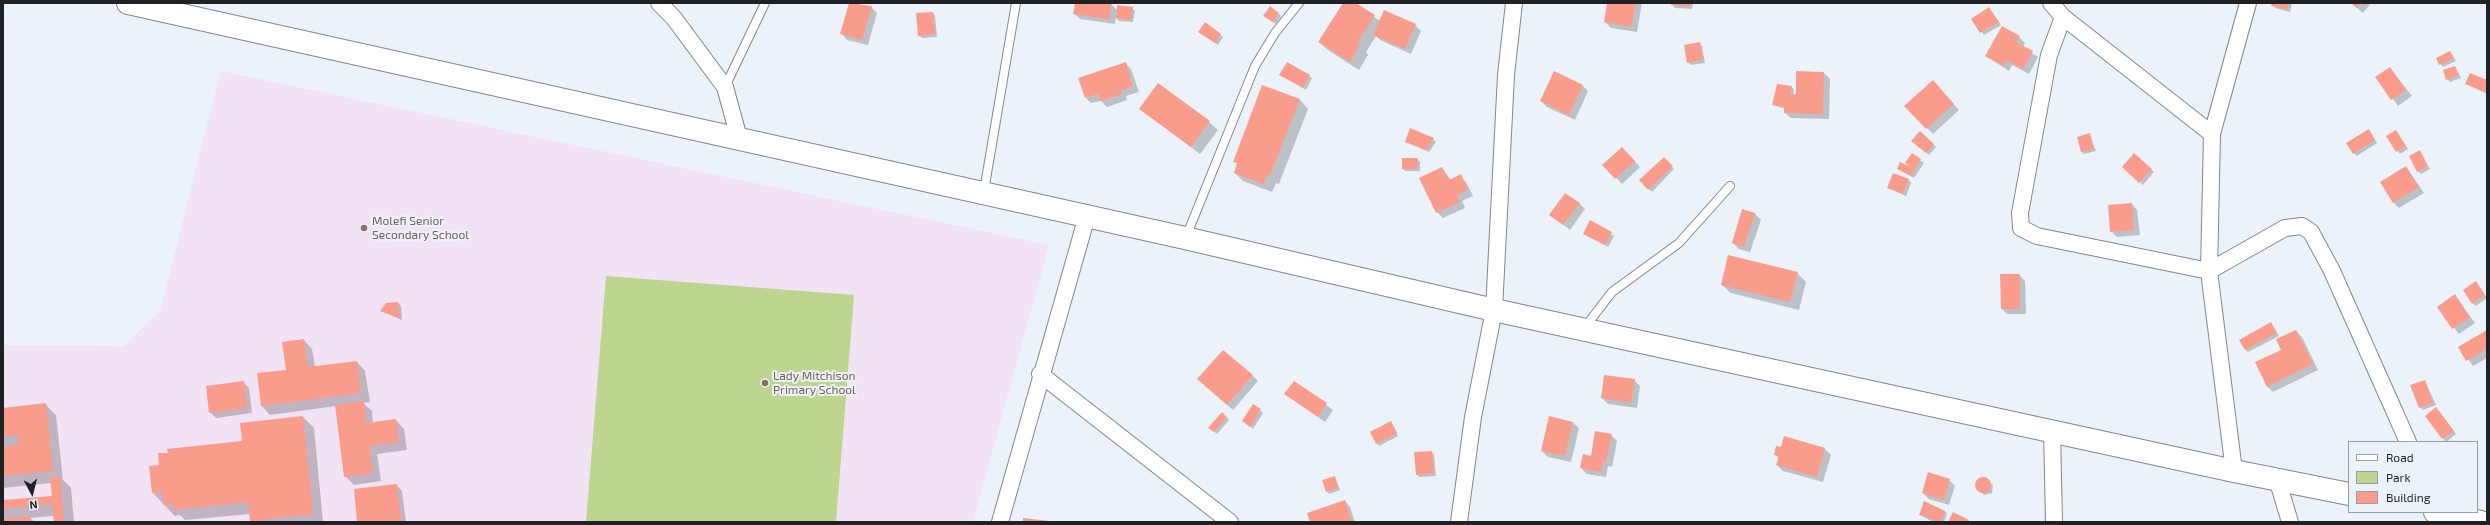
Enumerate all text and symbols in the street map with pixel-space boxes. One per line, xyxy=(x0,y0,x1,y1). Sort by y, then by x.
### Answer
place label: Molefi Senior Secondary School xyxy=(372,214,469,242)
marker: Molefi Senior Secondary School xyxy=(359,223,369,233)
place label: Lady Mitchison Primary School xyxy=(773,369,856,397)
marker: Lady Mitchison Primary School xyxy=(760,378,770,388)
legend xyxy=(2348,441,2478,513)
text: Road xyxy=(2386,450,2414,464)
text: Park xyxy=(2386,470,2411,484)
north arrow xyxy=(12,473,52,513)
text: Building xyxy=(2386,490,2430,504)
text: N xyxy=(29,498,38,512)

